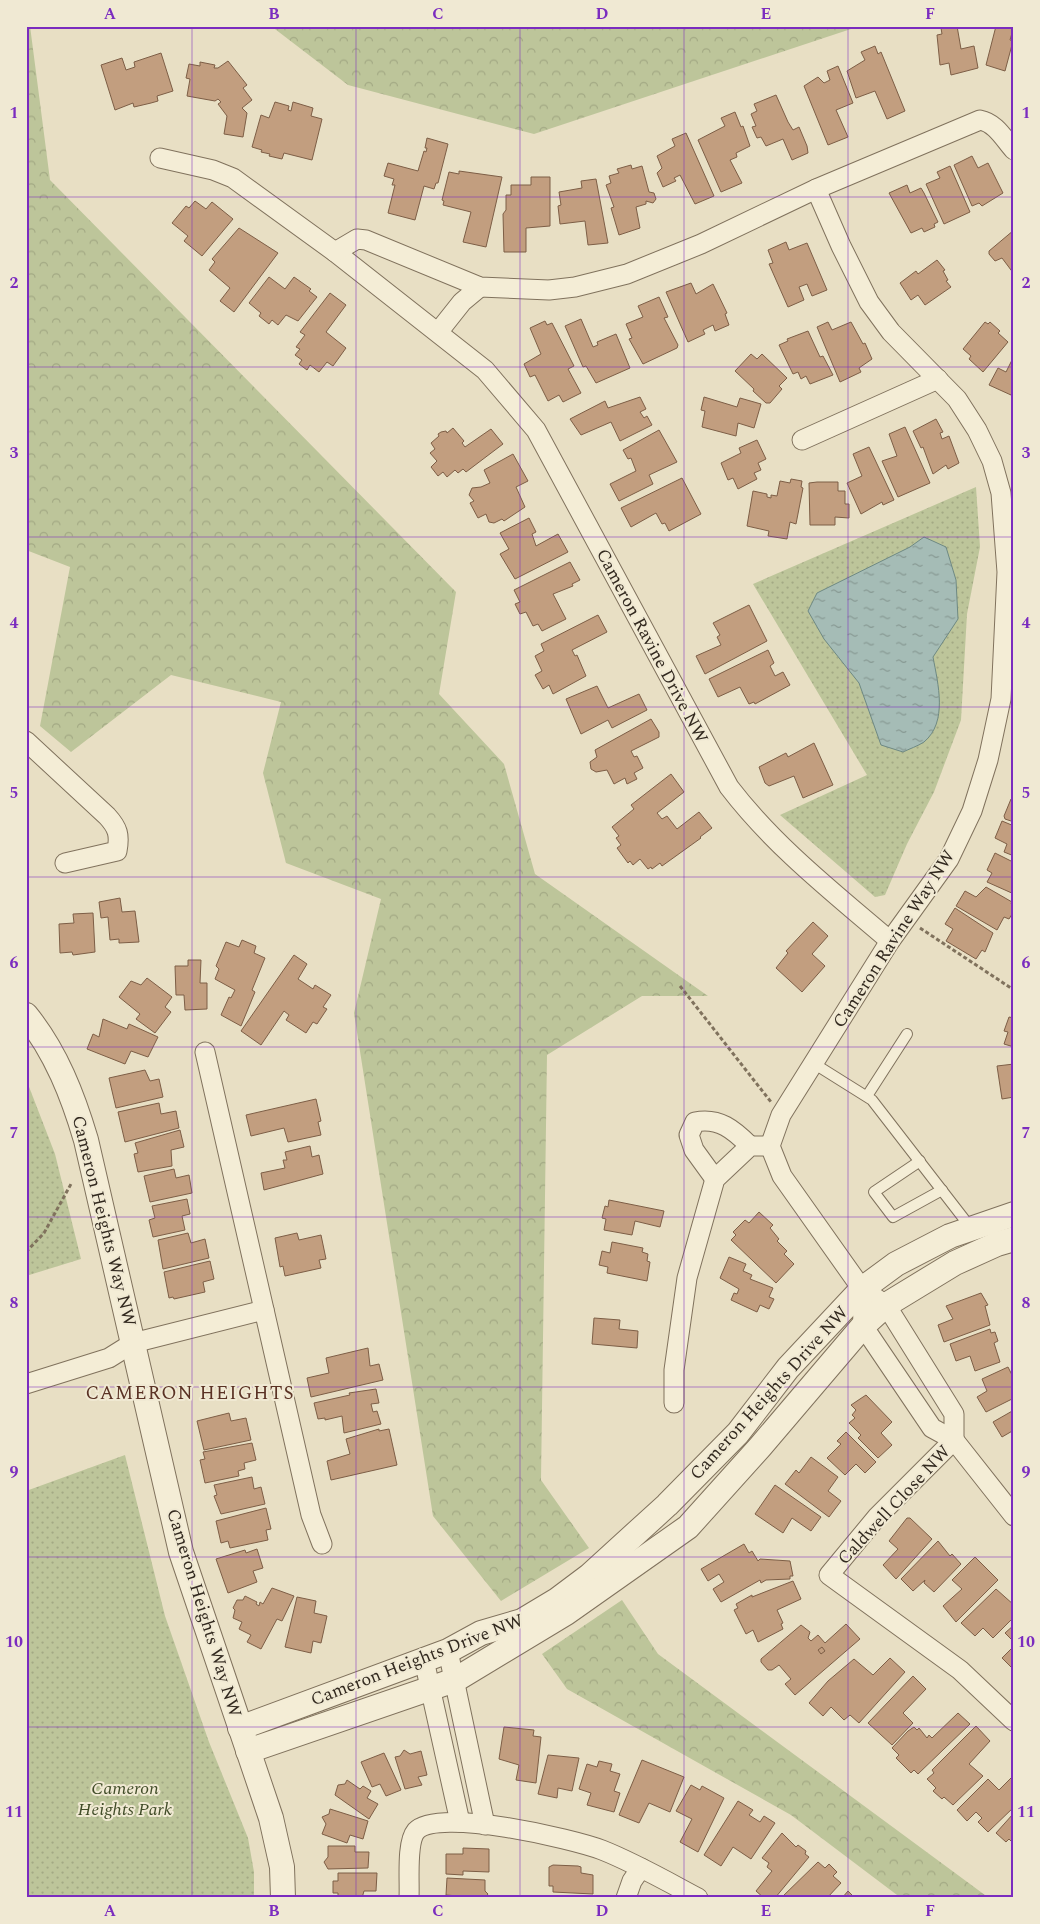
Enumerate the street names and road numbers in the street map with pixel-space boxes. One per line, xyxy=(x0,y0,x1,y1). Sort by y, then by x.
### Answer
street label: Cameron Ravine Drive NW xyxy=(589,544,715,749)
street label: Cameron Ravine Way NW xyxy=(826,844,962,1033)
street label: Cameron Heights Way NW xyxy=(65,1113,143,1330)
street label: Cameron Heights Drive NW xyxy=(683,1300,855,1486)
street label: Caldwell Close NW xyxy=(831,1439,957,1571)
street label: Cameron Heights Way NW xyxy=(159,1505,249,1721)
street label: Cameron Heights Drive NW xyxy=(307,1607,528,1713)

